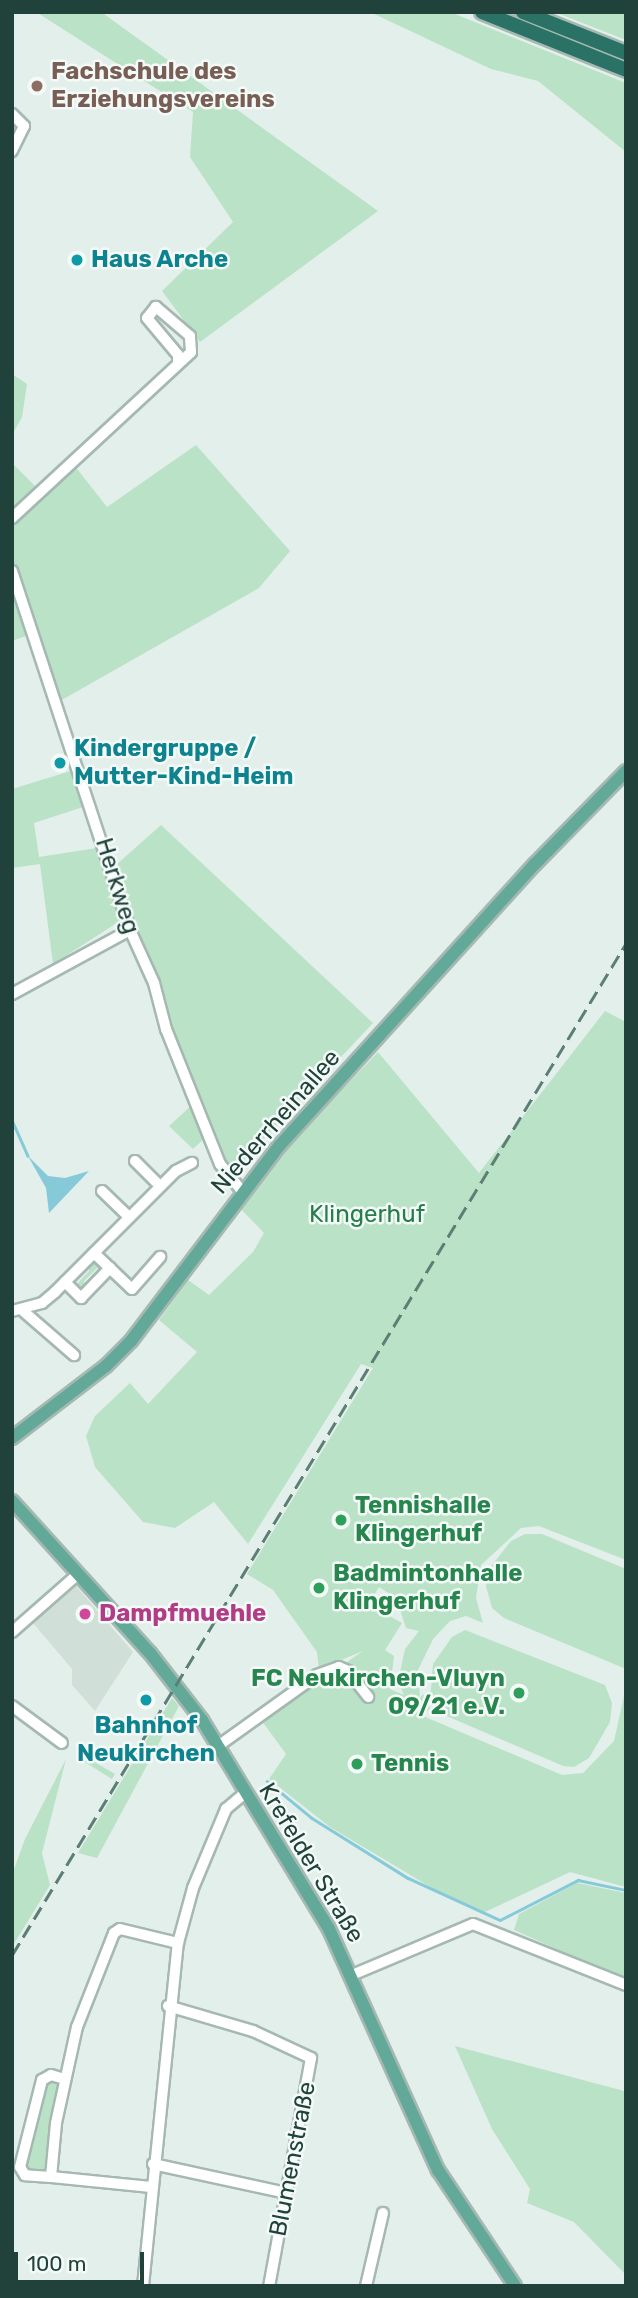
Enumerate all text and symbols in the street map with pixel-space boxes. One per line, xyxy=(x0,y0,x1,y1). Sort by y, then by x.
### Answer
place label: Fachschule des Erziehungsvereins xyxy=(51,58,275,114)
marker: Fachschule des Erziehungsvereins xyxy=(29,78,45,94)
place label: Haus Arche xyxy=(91,246,229,274)
marker: Haus Arche xyxy=(69,252,85,268)
place label: Kindergruppe / Mutter-Kind-Heim xyxy=(74,735,293,791)
marker: Kindergruppe / Mutter-Kind-Heim xyxy=(52,755,68,771)
street label: Herkweg xyxy=(89,835,145,937)
street label: Niederrheinallee xyxy=(205,1044,347,1200)
park label: Klingerhuf xyxy=(309,1201,425,1229)
place label: Tennishalle Klingerhuf xyxy=(355,1492,491,1548)
marker: Tennishalle Klingerhuf xyxy=(333,1512,349,1528)
place label: Badmintonhalle Klingerhuf xyxy=(333,1560,522,1616)
marker: Badmintonhalle Klingerhuf xyxy=(311,1580,327,1596)
place label: Dampfmuehle xyxy=(99,1600,266,1628)
marker: Dampfmuehle xyxy=(77,1606,93,1622)
place label: FC Neukirchen-Vluyn 09/21 e.V. xyxy=(251,1665,505,1721)
marker: FC Neukirchen-Vluyn 09/21 e.V. xyxy=(511,1685,527,1701)
marker: Bahnhof Neukirchen xyxy=(138,1692,154,1708)
place label: Bahnhof Neukirchen xyxy=(77,1712,215,1768)
place label: Tennis xyxy=(371,1750,449,1778)
marker: Tennis xyxy=(349,1756,365,1772)
street label: Krefelder Straße xyxy=(252,1778,370,1948)
street label: Blumenstraße xyxy=(264,2079,322,2239)
scale bar xyxy=(18,2238,147,2282)
text: 100 m xyxy=(27,2251,86,2276)

